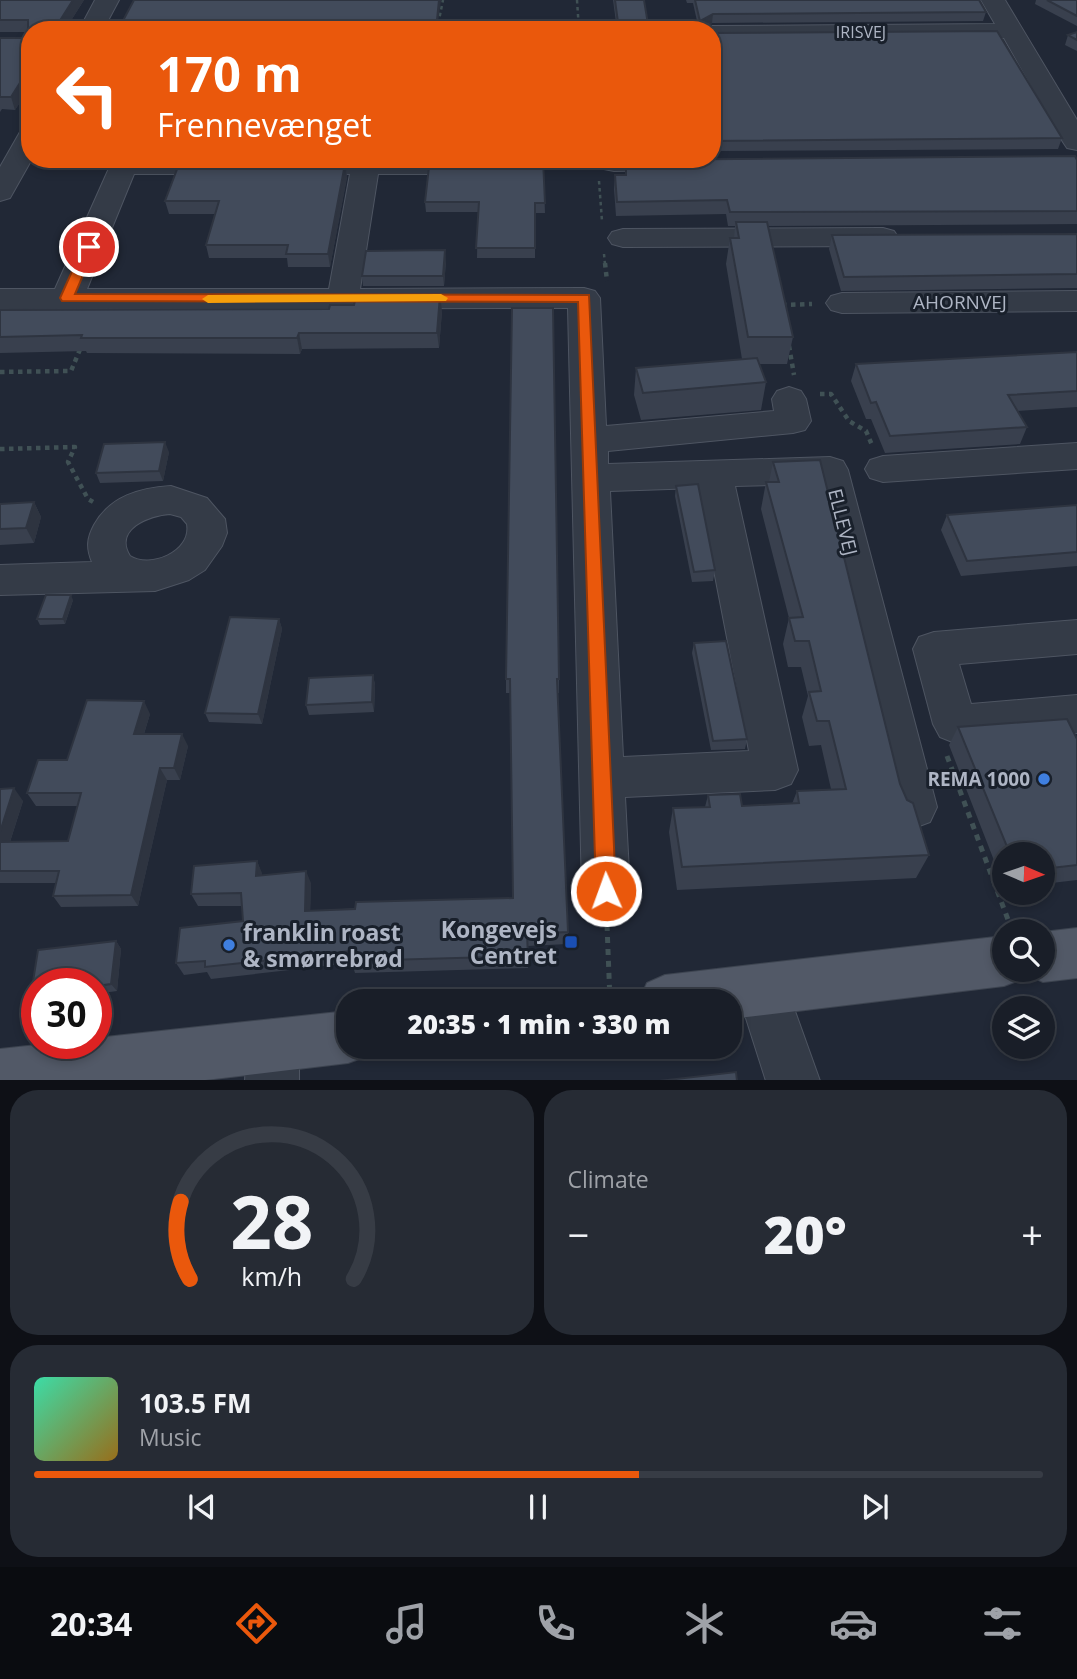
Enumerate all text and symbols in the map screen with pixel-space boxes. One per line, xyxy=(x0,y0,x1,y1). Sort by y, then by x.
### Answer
street label: IRISVEJ xyxy=(836,21,886,43)
text: 170 m xyxy=(157,40,302,106)
icon: left xyxy=(42,49,133,140)
text: Frennevænget xyxy=(157,103,372,146)
pin xyxy=(59,217,119,277)
icon: arrive xyxy=(70,228,108,266)
street label: AHORNVEJ xyxy=(913,289,1007,315)
street label: ELLEVEJ xyxy=(822,486,864,558)
place label: REMA 1000 xyxy=(927,766,1030,792)
marker: REMA 1000 xyxy=(1036,771,1052,787)
north arrow xyxy=(992,842,1055,905)
map controls xyxy=(992,842,1055,1059)
position arrow xyxy=(569,854,643,928)
place label: Kongevejs Centret xyxy=(441,913,557,971)
place label: franklin roast & smørrebrød xyxy=(243,916,403,974)
button: search xyxy=(992,919,1055,982)
marker: Kongevejs Centret xyxy=(563,934,579,950)
marker: franklin roast & smørrebrød xyxy=(221,937,237,953)
speed limit sign: 30 xyxy=(21,968,112,1059)
button: layers xyxy=(992,996,1055,1059)
text: 20:35 · 1 min · 330 m xyxy=(408,1006,670,1042)
text: Climate xyxy=(568,1163,649,1195)
text: 28 xyxy=(230,1171,313,1270)
text: 20° xyxy=(764,1198,847,1269)
text: − xyxy=(568,1208,589,1260)
text: + xyxy=(1021,1208,1043,1260)
text: km/h xyxy=(241,1258,302,1292)
text: 103.5 FM xyxy=(139,1385,251,1421)
text: Music xyxy=(139,1421,202,1453)
icon: previous xyxy=(183,1488,221,1526)
icon: pause xyxy=(519,1488,557,1526)
icon: next xyxy=(856,1488,894,1526)
icon: directions xyxy=(232,1599,281,1648)
icon: music xyxy=(382,1599,431,1648)
icon: phone xyxy=(531,1599,580,1648)
icon: climate xyxy=(680,1599,729,1648)
icon: car xyxy=(829,1599,878,1648)
icon: filters xyxy=(978,1599,1027,1648)
text: 20:34 xyxy=(50,1602,132,1645)

